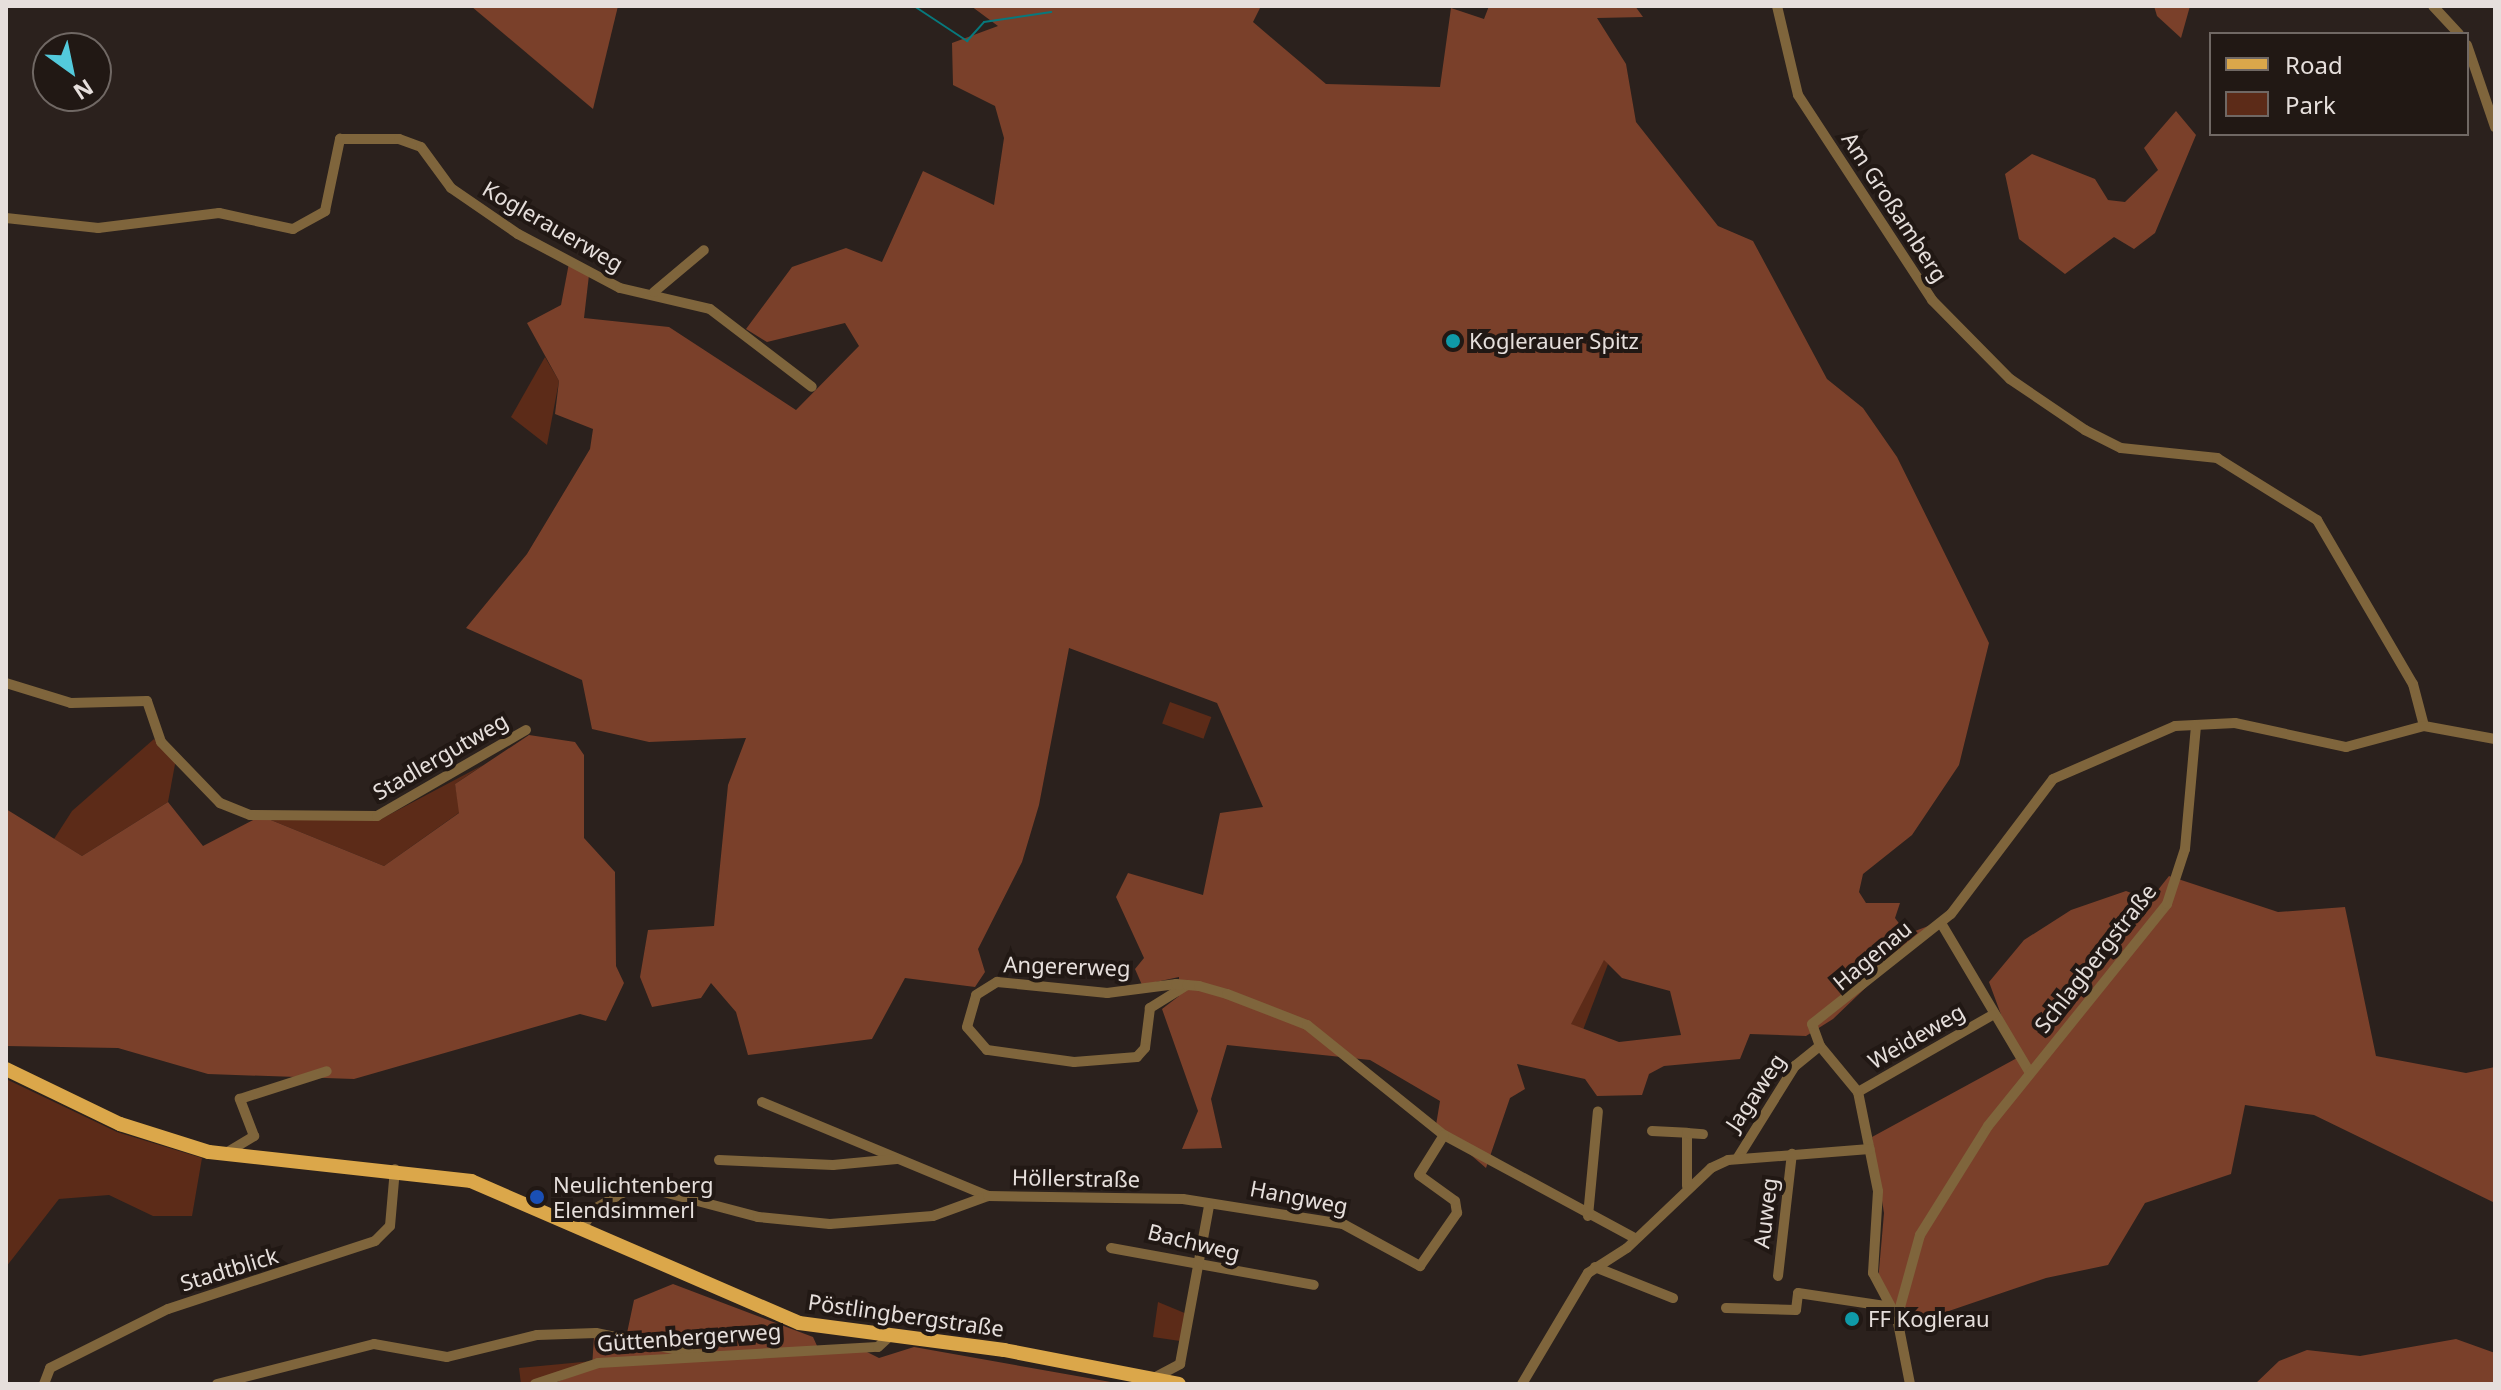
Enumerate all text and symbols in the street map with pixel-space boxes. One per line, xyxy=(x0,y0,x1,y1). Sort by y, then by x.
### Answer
north arrow xyxy=(32,32,112,112)
legend xyxy=(2209,32,2469,136)
text: Road xyxy=(2285,48,2343,81)
text: N xyxy=(68,73,100,108)
text: Park xyxy=(2285,88,2336,121)
street label: Am Großamberg xyxy=(1837,127,1953,287)
street label: Koglerauerweg xyxy=(478,175,628,277)
place label: Koglerauer Spitz xyxy=(1469,328,1639,354)
marker: Koglerauer Spitz xyxy=(1444,332,1462,350)
street label: Stadlergutweg xyxy=(368,707,512,805)
street label: Schlagbergstraße xyxy=(2029,878,2161,1038)
street label: Hagenau xyxy=(1827,915,1917,995)
street label: Angererweg xyxy=(1003,951,1131,981)
street label: Weideweg xyxy=(1863,998,1969,1074)
street label: Jagaweg xyxy=(1720,1048,1790,1136)
street label: Höllerstraße xyxy=(1012,1164,1140,1192)
place label: Neulichtenberg Elendsimmerl xyxy=(553,1171,714,1222)
street label: Hangweg xyxy=(1248,1175,1350,1219)
street label: Auweg xyxy=(1748,1176,1782,1250)
marker: Neulichtenberg Elendsimmerl xyxy=(528,1188,546,1206)
street label: Bachweg xyxy=(1145,1218,1243,1266)
street label: Stadtblick xyxy=(177,1242,281,1296)
street label: Pöstlingbergstraße xyxy=(806,1288,1006,1342)
place label: FF Koglerau xyxy=(1868,1306,1990,1332)
marker: FF Koglerau xyxy=(1843,1310,1861,1328)
street label: Güttenbergerweg xyxy=(596,1317,782,1357)

